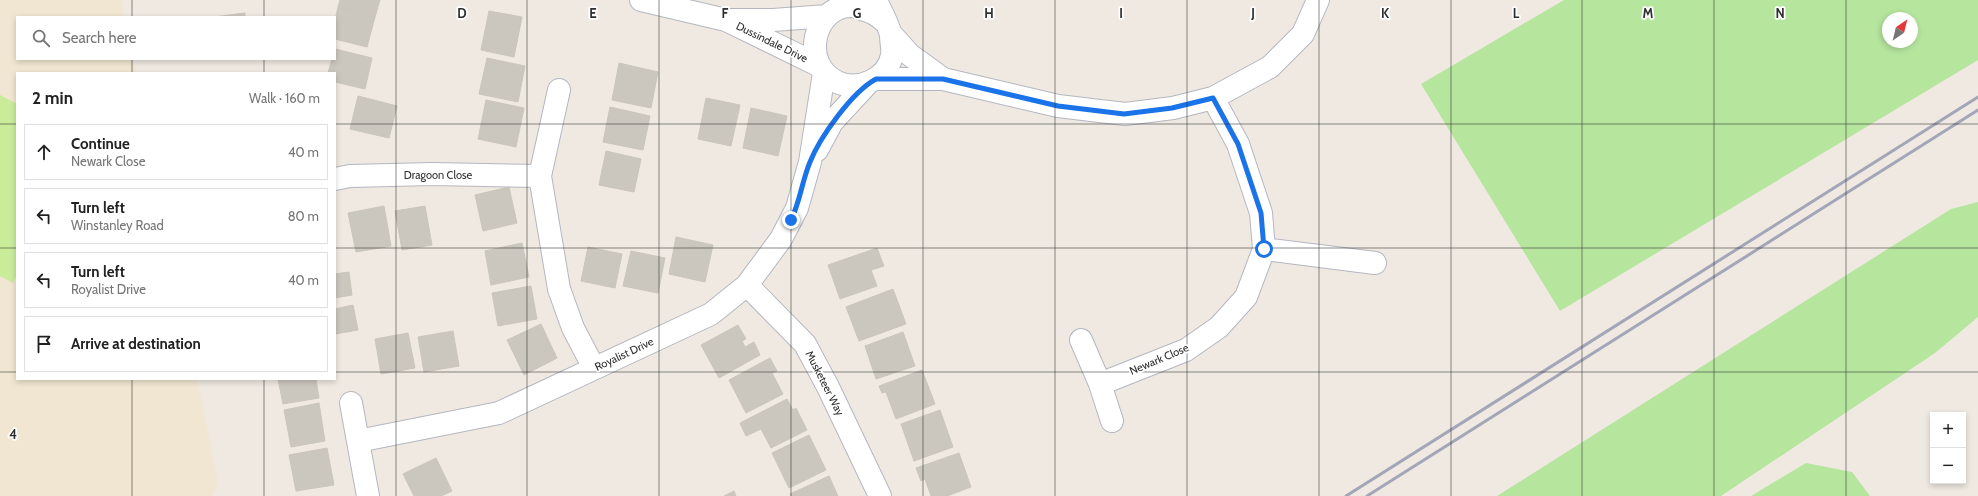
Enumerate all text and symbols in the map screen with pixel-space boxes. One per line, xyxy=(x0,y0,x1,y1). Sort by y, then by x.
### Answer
text: D xyxy=(457,5,467,21)
text: E xyxy=(589,5,597,21)
text: F xyxy=(722,5,729,21)
text: G xyxy=(853,5,862,21)
text: H xyxy=(984,5,994,21)
text: I xyxy=(1119,5,1123,21)
text: J xyxy=(1250,5,1255,21)
text: K xyxy=(1381,5,1390,21)
text: L xyxy=(1513,5,1520,21)
text: M xyxy=(1643,5,1654,21)
text: N xyxy=(1775,5,1785,21)
north arrow xyxy=(1882,12,1918,48)
search box xyxy=(16,16,336,60)
street label: Dussindale Drive xyxy=(734,19,810,66)
icon: search xyxy=(30,27,52,49)
text: Search here xyxy=(62,29,137,47)
text: 2 min xyxy=(32,88,73,108)
text: Walk · 160 m xyxy=(249,90,320,106)
text: Continue xyxy=(71,135,130,153)
icon: ahead xyxy=(33,141,55,163)
text: 40 m xyxy=(288,144,319,160)
text: Newark Close xyxy=(71,153,145,169)
street label: Dragoon Close xyxy=(404,168,473,182)
text: Turn left xyxy=(71,199,125,217)
icon: left xyxy=(33,205,55,227)
text: 80 m xyxy=(288,208,319,224)
route end xyxy=(782,211,800,229)
text: Winstanley Road xyxy=(71,217,164,233)
route start xyxy=(1255,240,1273,258)
text: Turn left xyxy=(71,263,125,281)
icon: left xyxy=(33,269,55,291)
text: 40 m xyxy=(288,272,319,288)
text: Royalist Drive xyxy=(71,281,146,297)
icon: arrive xyxy=(33,333,55,355)
street label: Royalist Drive xyxy=(592,334,656,374)
text: Arrive at destination xyxy=(71,335,201,353)
street label: Newark Close xyxy=(1127,340,1191,378)
street label: Musketeer Way xyxy=(803,348,848,418)
map controls xyxy=(1930,412,1966,484)
button: + xyxy=(1930,412,1966,448)
text: 4 xyxy=(9,426,17,442)
button: − xyxy=(1930,448,1966,484)

